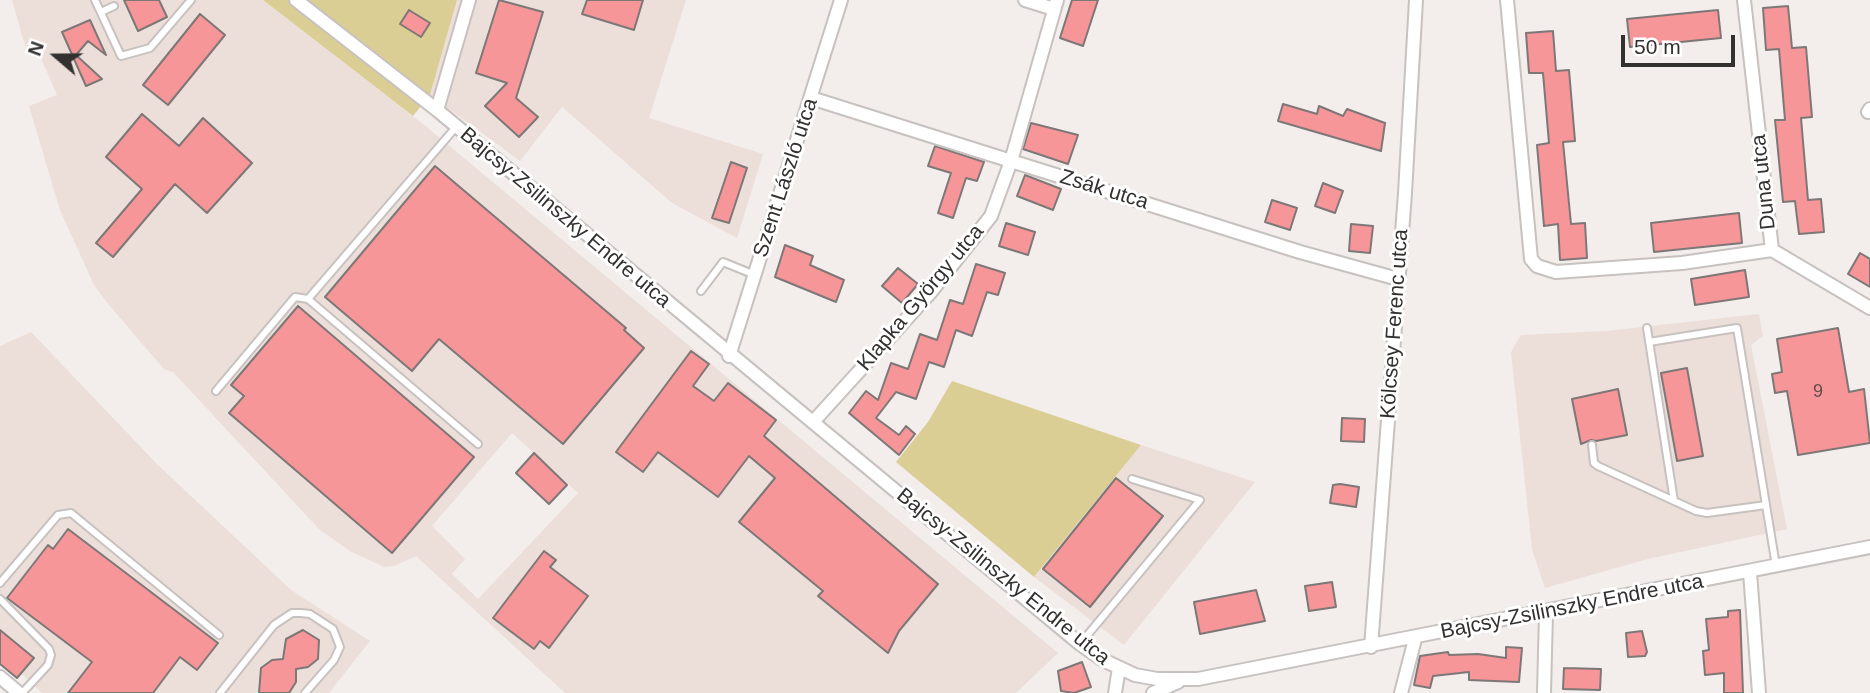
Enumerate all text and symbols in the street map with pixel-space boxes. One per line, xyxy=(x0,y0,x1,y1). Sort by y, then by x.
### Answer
north arrow xyxy=(21,21,91,91)
scale bar xyxy=(1625,21,1739,65)
text: 50 m xyxy=(1634,35,1681,58)
text: N xyxy=(24,39,48,59)
street label: Szent László utca xyxy=(748,95,824,261)
street label: Bajcsy-Zsilinszky Endre utca xyxy=(455,122,675,314)
street label: Duna utca xyxy=(1746,133,1782,231)
street label: Zsák utca xyxy=(1057,165,1151,215)
street label: Klapka György utca xyxy=(852,220,990,376)
street label: Kölcsey Ferenc utca xyxy=(1376,228,1414,420)
house number: 9 xyxy=(1813,381,1823,403)
street label: Bajcsy-Zsilinszky Endre utca xyxy=(891,483,1115,671)
street label: Bajcsy-Zsilinszky Endre utca xyxy=(1438,569,1706,645)

